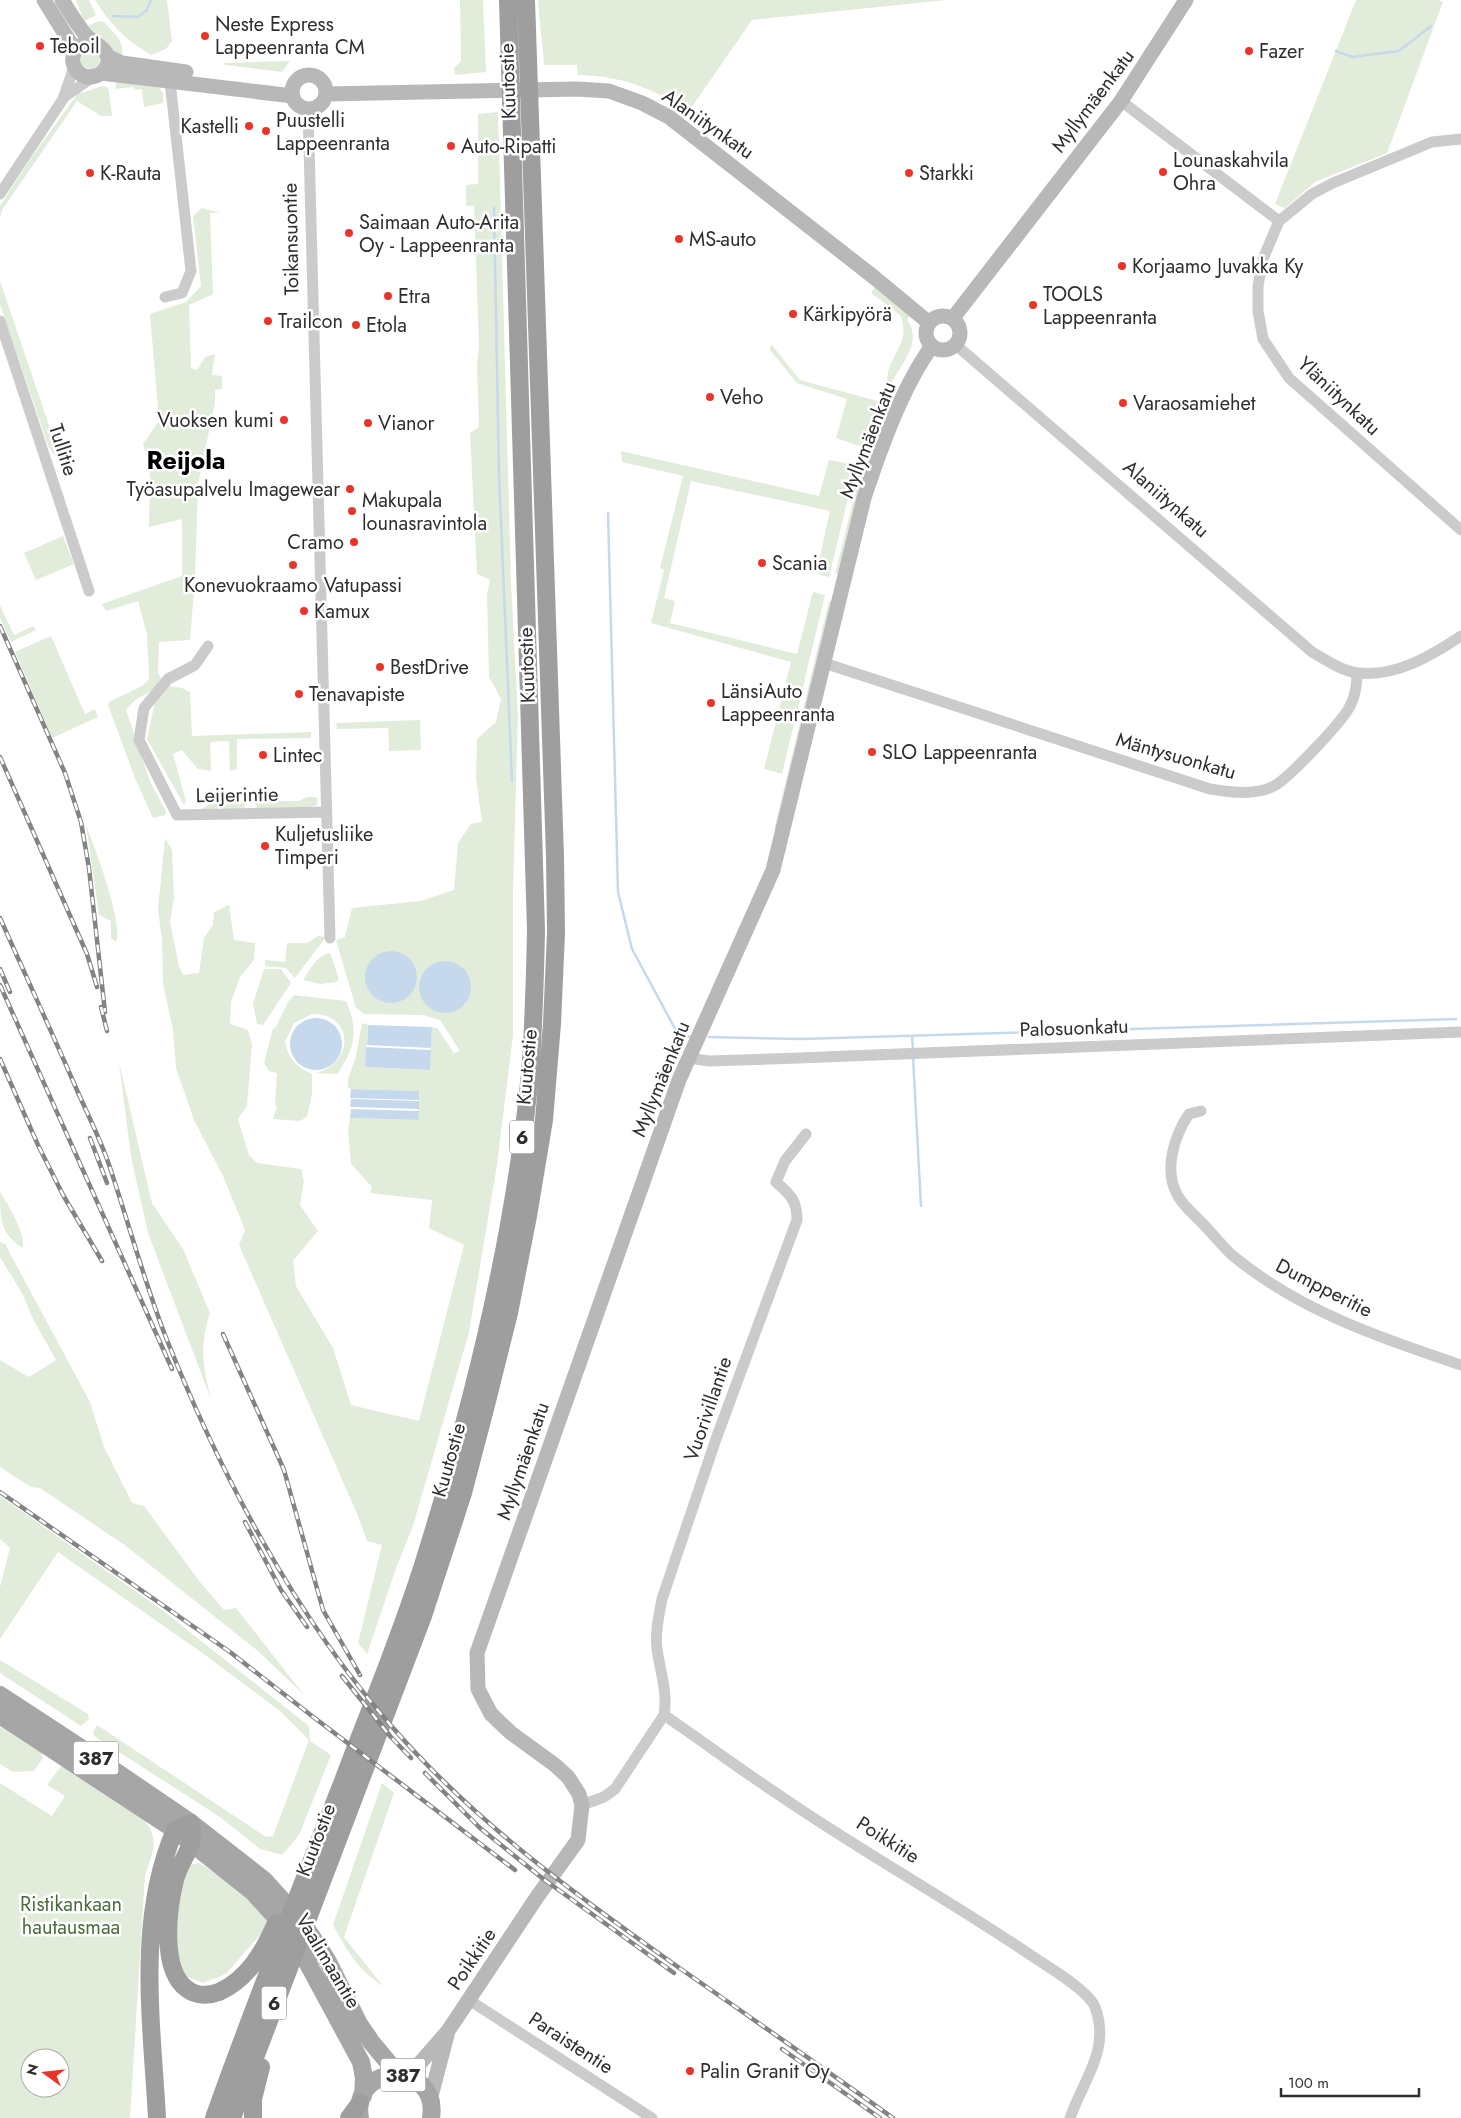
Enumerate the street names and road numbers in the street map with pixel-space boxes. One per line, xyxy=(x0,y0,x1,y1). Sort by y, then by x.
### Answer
street label: Kuutostie xyxy=(492,43,524,119)
street label: Myllymäenkatu xyxy=(1044,43,1142,159)
street label: Alaniitynkatu xyxy=(656,82,760,166)
street label: Toikansuontie xyxy=(276,182,306,296)
street label: Yläniitynkatu xyxy=(1291,350,1387,442)
street label: Myllymäenkatu xyxy=(832,377,904,503)
street label: Tullitie xyxy=(41,420,85,480)
street label: Alaniitynkatu xyxy=(1116,453,1216,545)
street label: Kuutostie xyxy=(511,627,543,703)
street label: Mäntysuonkatu xyxy=(1113,725,1239,787)
street label: Leijerintie xyxy=(195,780,279,810)
street label: Palosuonkatu xyxy=(1019,1012,1129,1044)
street label: Myllymäenkatu xyxy=(625,1017,697,1141)
street label: Kuutostie xyxy=(509,1028,545,1106)
road number: 6 xyxy=(510,1120,534,1154)
street label: Dumpperitie xyxy=(1271,1251,1377,1325)
street label: Vuorivillantie xyxy=(677,1353,739,1465)
street label: Myllymäenkatu xyxy=(489,1398,557,1524)
street label: Kuutostie xyxy=(425,1420,473,1500)
road number: 387 xyxy=(74,1742,118,1775)
street label: Kuutostie xyxy=(289,1799,343,1881)
street label: Poikkitie xyxy=(851,1809,925,1871)
street label: Vaalimaantie xyxy=(288,1908,368,2014)
street label: Poikkitie xyxy=(441,1922,503,1996)
road number: 6 xyxy=(262,1986,286,2020)
street label: Paraistentie xyxy=(523,2005,619,2081)
road number: 387 xyxy=(380,2058,426,2092)

